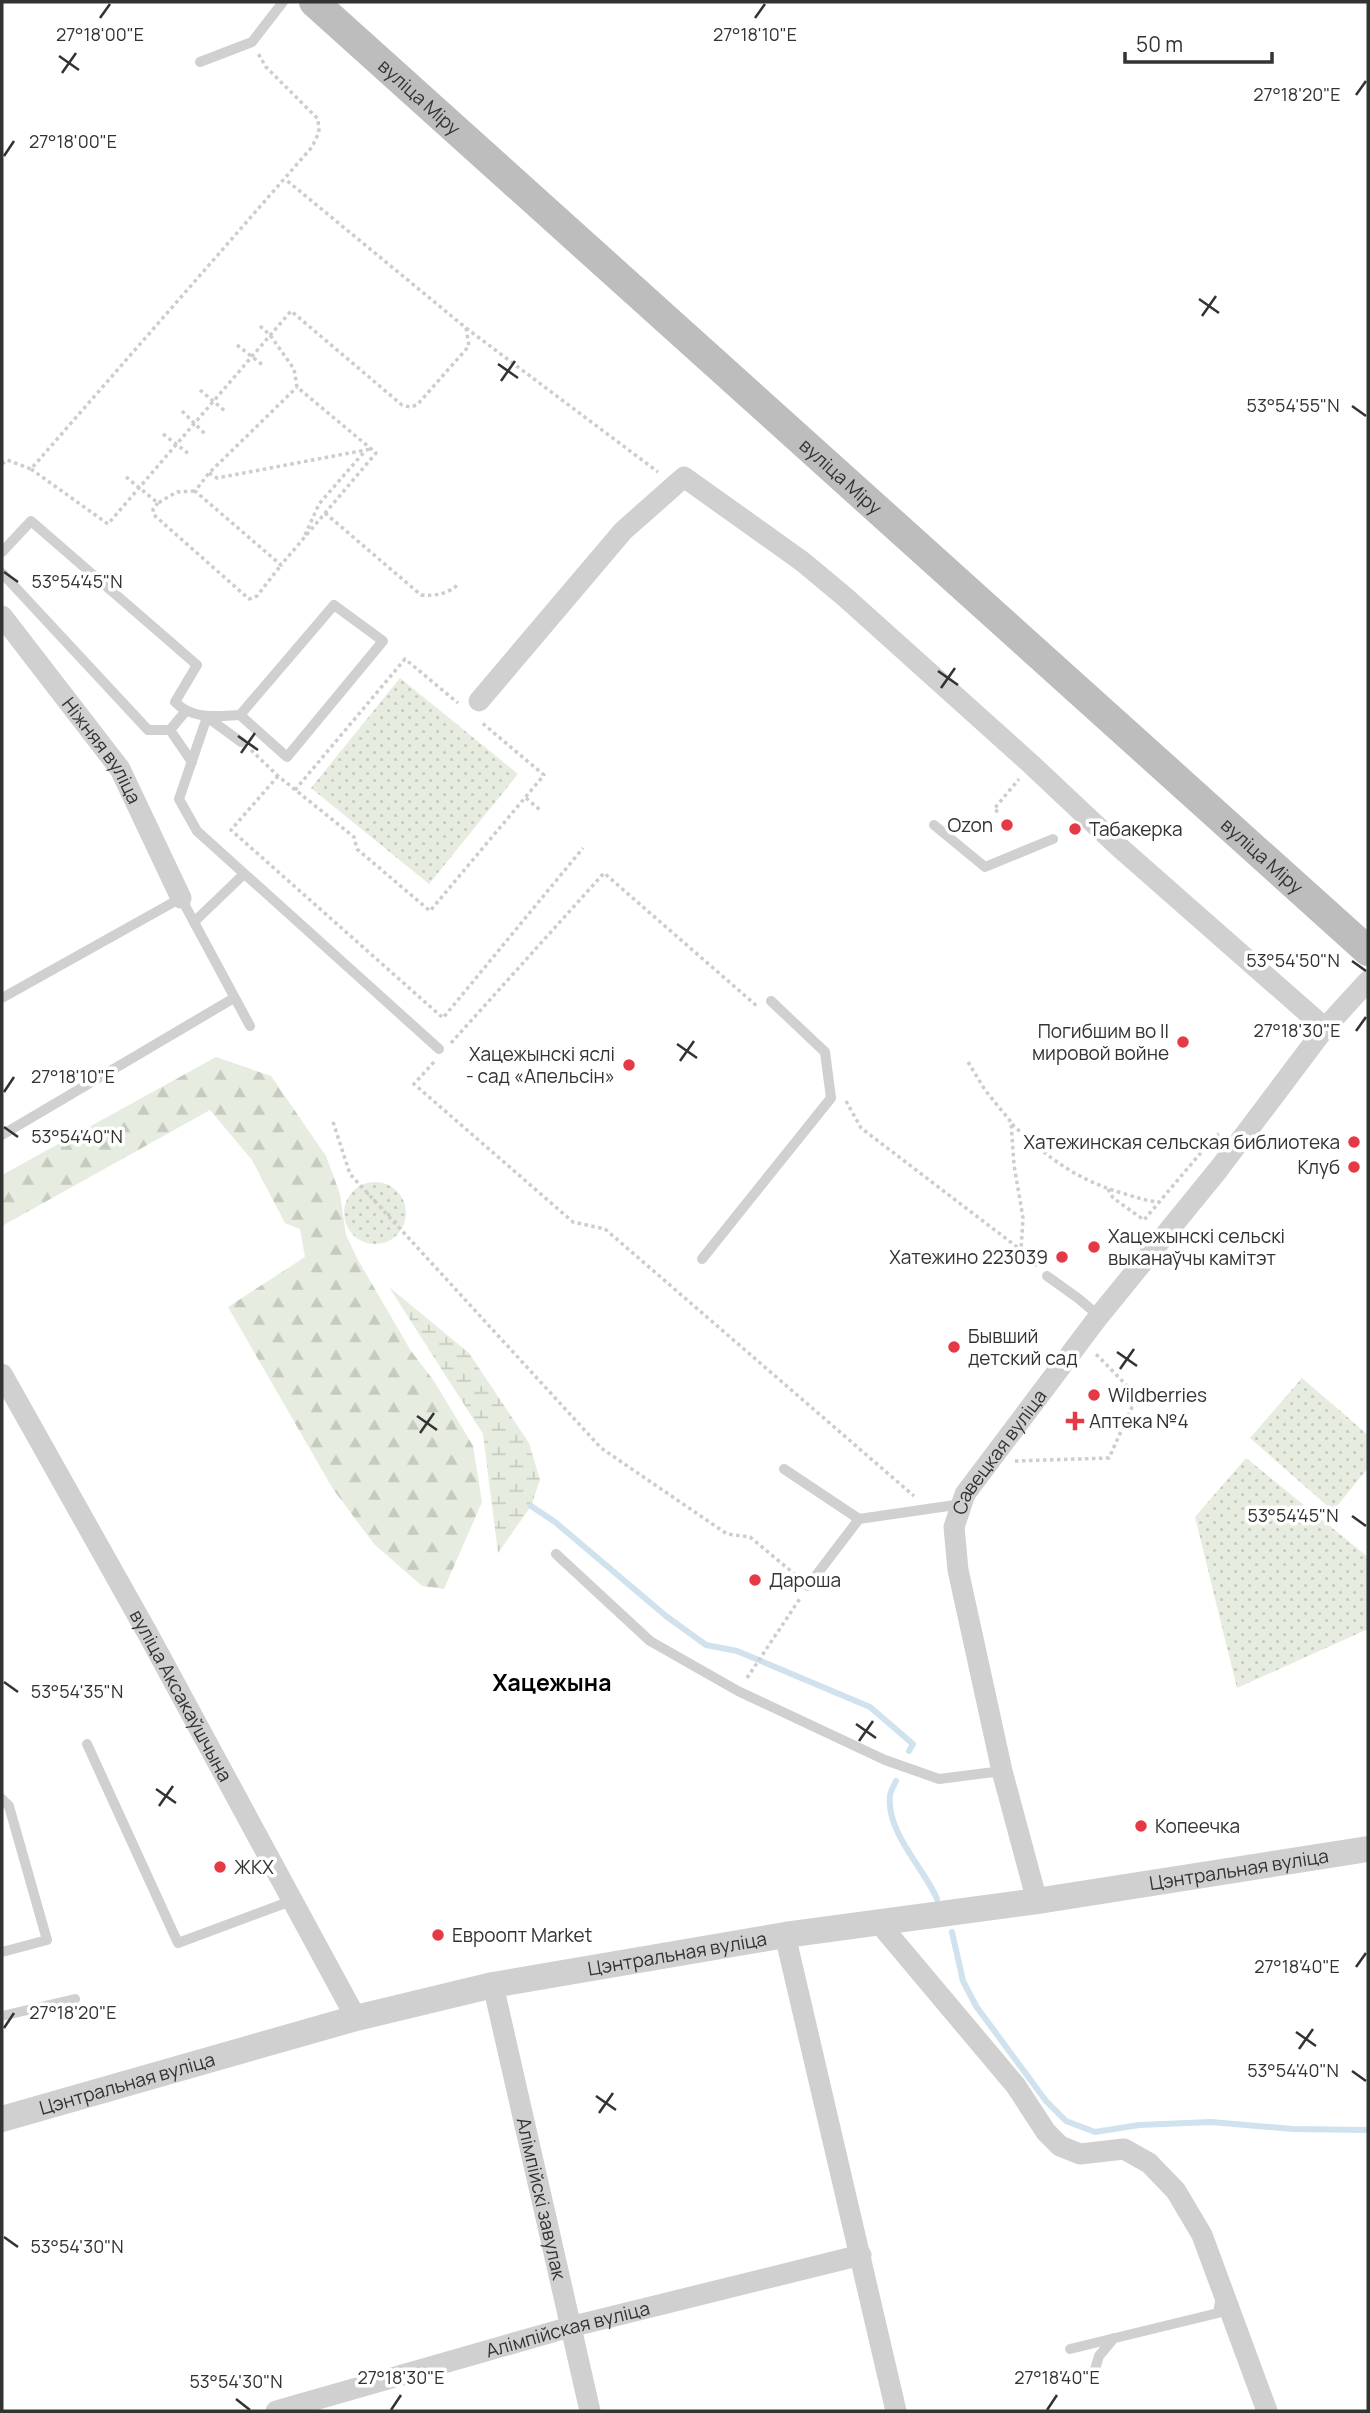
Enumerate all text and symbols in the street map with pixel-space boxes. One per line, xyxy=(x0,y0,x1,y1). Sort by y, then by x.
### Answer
scale bar xyxy=(1125,21,1272,65)
text: 27°18'00"E xyxy=(56,22,144,46)
text: 27°18'10"E xyxy=(713,22,797,46)
text: 50 m xyxy=(1136,30,1183,58)
street label: вуліца Міру xyxy=(373,53,466,141)
text: 27°18'20"E xyxy=(1253,82,1341,106)
text: 27°18'00"E xyxy=(29,129,117,153)
text: 53°54'55"N xyxy=(1247,393,1339,417)
street label: вуліца Міру xyxy=(794,432,888,520)
text: 53°54'45"N xyxy=(32,569,122,593)
street label: Ніжняя вуліца xyxy=(56,692,148,808)
place label: Ozon xyxy=(947,812,993,838)
street label: вуліца Міру xyxy=(1215,812,1309,900)
place label: Табакерка xyxy=(1089,816,1183,842)
marker: Ozon xyxy=(999,817,1015,833)
marker: Табакерка xyxy=(1067,821,1083,837)
text: 53°54'50"N xyxy=(1246,948,1340,972)
place label: Погибшим во II мировой войне xyxy=(1032,1018,1169,1066)
text: 27°18'30"E xyxy=(1254,1018,1340,1042)
marker: Погибшим во II мировой войне xyxy=(1175,1034,1191,1050)
place label: Хацежынскі яслі - сад «Апельсін» xyxy=(466,1041,615,1089)
marker: Хацежынскі яслі - сад «Апельсін» xyxy=(621,1057,637,1073)
text: 27°18'10"E xyxy=(31,1064,115,1088)
text: 53°54'40"N xyxy=(31,1124,123,1148)
place label: Хатежинская сельская библиотека xyxy=(1024,1129,1340,1155)
marker: Хатежинская сельская библиотека xyxy=(1346,1134,1362,1150)
place label: Клуб xyxy=(1297,1154,1340,1180)
marker: Клуб xyxy=(1346,1159,1362,1175)
place label: Хацежынскі сельскі выканаўчы камітэт xyxy=(1108,1223,1285,1271)
marker: Хацежынскі сельскі выканаўчы камітэт xyxy=(1086,1239,1102,1255)
place label: Хатежино 223039 xyxy=(889,1244,1048,1270)
marker: Хатежино 223039 xyxy=(1054,1249,1070,1265)
place label: Бывший детский сад xyxy=(968,1323,1078,1371)
marker: Бывший детский сад xyxy=(946,1339,962,1355)
place label: Wildberries xyxy=(1108,1382,1207,1408)
street label: Савецкая вуліца xyxy=(946,1384,1052,1518)
marker: Wildberries xyxy=(1086,1387,1102,1403)
place label: Аптека №4 xyxy=(1089,1408,1189,1434)
marker: Аптека №4 xyxy=(1067,1413,1083,1429)
text: 53°54'45"N xyxy=(1248,1503,1338,1527)
place label: Дароша xyxy=(769,1567,841,1593)
marker: Дароша xyxy=(747,1572,763,1588)
street label: вуліца Аксакаўшчына xyxy=(124,1605,239,1786)
district label: Хацежына xyxy=(493,1666,611,1698)
text: 53°54'35"N xyxy=(31,1679,123,1703)
place label: Копеечка xyxy=(1155,1813,1240,1839)
marker: Копеечка xyxy=(1133,1818,1149,1834)
street label: Цэнтральная вуліца xyxy=(1147,1842,1330,1896)
place label: ЖКХ xyxy=(234,1854,274,1880)
marker: ЖКХ xyxy=(212,1859,228,1875)
place label: Евроопт Market xyxy=(452,1922,592,1948)
street label: Цэнтральная вуліца xyxy=(586,1925,769,1982)
marker: Евроопт Market xyxy=(430,1927,446,1943)
text: 27°18'40"E xyxy=(1254,1954,1340,1978)
text: 27°18'20"E xyxy=(29,2000,117,2024)
street label: Цэнтральная вуліца xyxy=(36,2046,218,2121)
text: 53°54'40"N xyxy=(1247,2058,1339,2082)
street label: Алімпійскі завулак xyxy=(511,2115,573,2283)
text: 53°54'30"N xyxy=(30,2234,124,2258)
street label: Алімпійская вуліца xyxy=(483,2295,652,2363)
text: 27°18'30"E xyxy=(358,2365,444,2389)
text: 27°18'40"E xyxy=(1014,2365,1100,2389)
text: 53°54'30"N xyxy=(189,2369,283,2393)

